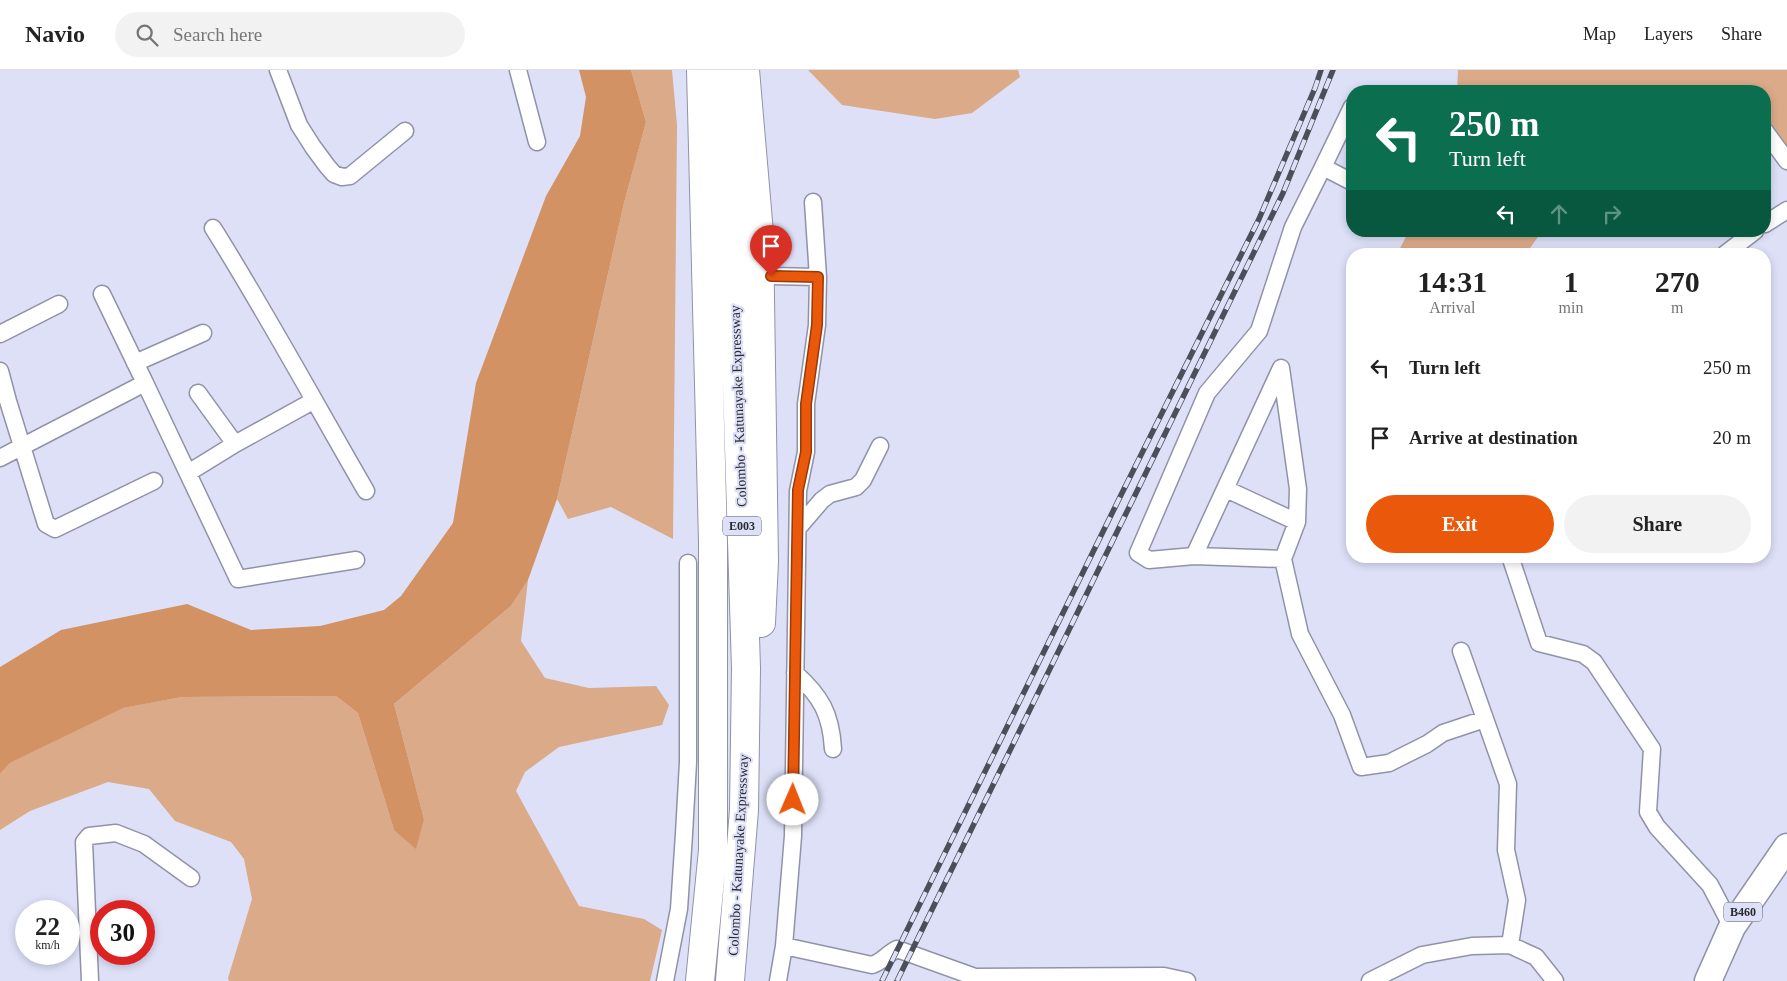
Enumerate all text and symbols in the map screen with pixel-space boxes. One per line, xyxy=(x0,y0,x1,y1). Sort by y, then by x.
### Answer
search box xyxy=(115,12,465,57)
text: Navio xyxy=(25,21,85,47)
icon: search xyxy=(133,21,161,49)
text: Search here xyxy=(173,24,262,45)
text: Map xyxy=(1583,24,1616,44)
text: Layers xyxy=(1644,24,1693,44)
text: Share xyxy=(1721,24,1762,44)
icon: left xyxy=(1366,105,1431,170)
text: 250 m xyxy=(1449,105,1539,144)
text: Turn left xyxy=(1449,146,1526,171)
icon: left xyxy=(1492,200,1520,228)
icon: ahead xyxy=(1545,200,1573,228)
icon: right xyxy=(1598,200,1626,228)
pin xyxy=(750,225,792,276)
icon: arrive xyxy=(757,232,785,260)
text: 14:31 xyxy=(1417,265,1487,298)
text: 1 xyxy=(1563,265,1578,298)
text: 270 xyxy=(1655,265,1700,298)
text: Arrival xyxy=(1429,299,1475,316)
text: min xyxy=(1559,299,1583,316)
text: m xyxy=(1671,299,1683,316)
street label: Colombo - Katunayake Expressway xyxy=(727,305,750,507)
icon: left xyxy=(1366,354,1394,382)
text: Turn left xyxy=(1409,357,1481,378)
text: 250 m xyxy=(1703,357,1751,378)
icon: arrive xyxy=(1366,424,1394,452)
text: Arrive at destination xyxy=(1409,427,1578,448)
text: 20 m xyxy=(1712,427,1751,448)
button: Exit xyxy=(1366,495,1554,553)
button: Share xyxy=(1564,495,1751,553)
road number: E003 xyxy=(723,516,761,536)
street label: Colombo - Katunayake Expressway xyxy=(726,754,751,956)
position arrow xyxy=(766,773,818,825)
speed limit sign: 30 xyxy=(90,900,155,965)
road number: B460 xyxy=(1724,902,1762,922)
text: 22 xyxy=(35,913,60,940)
text: km/h xyxy=(35,938,60,952)

